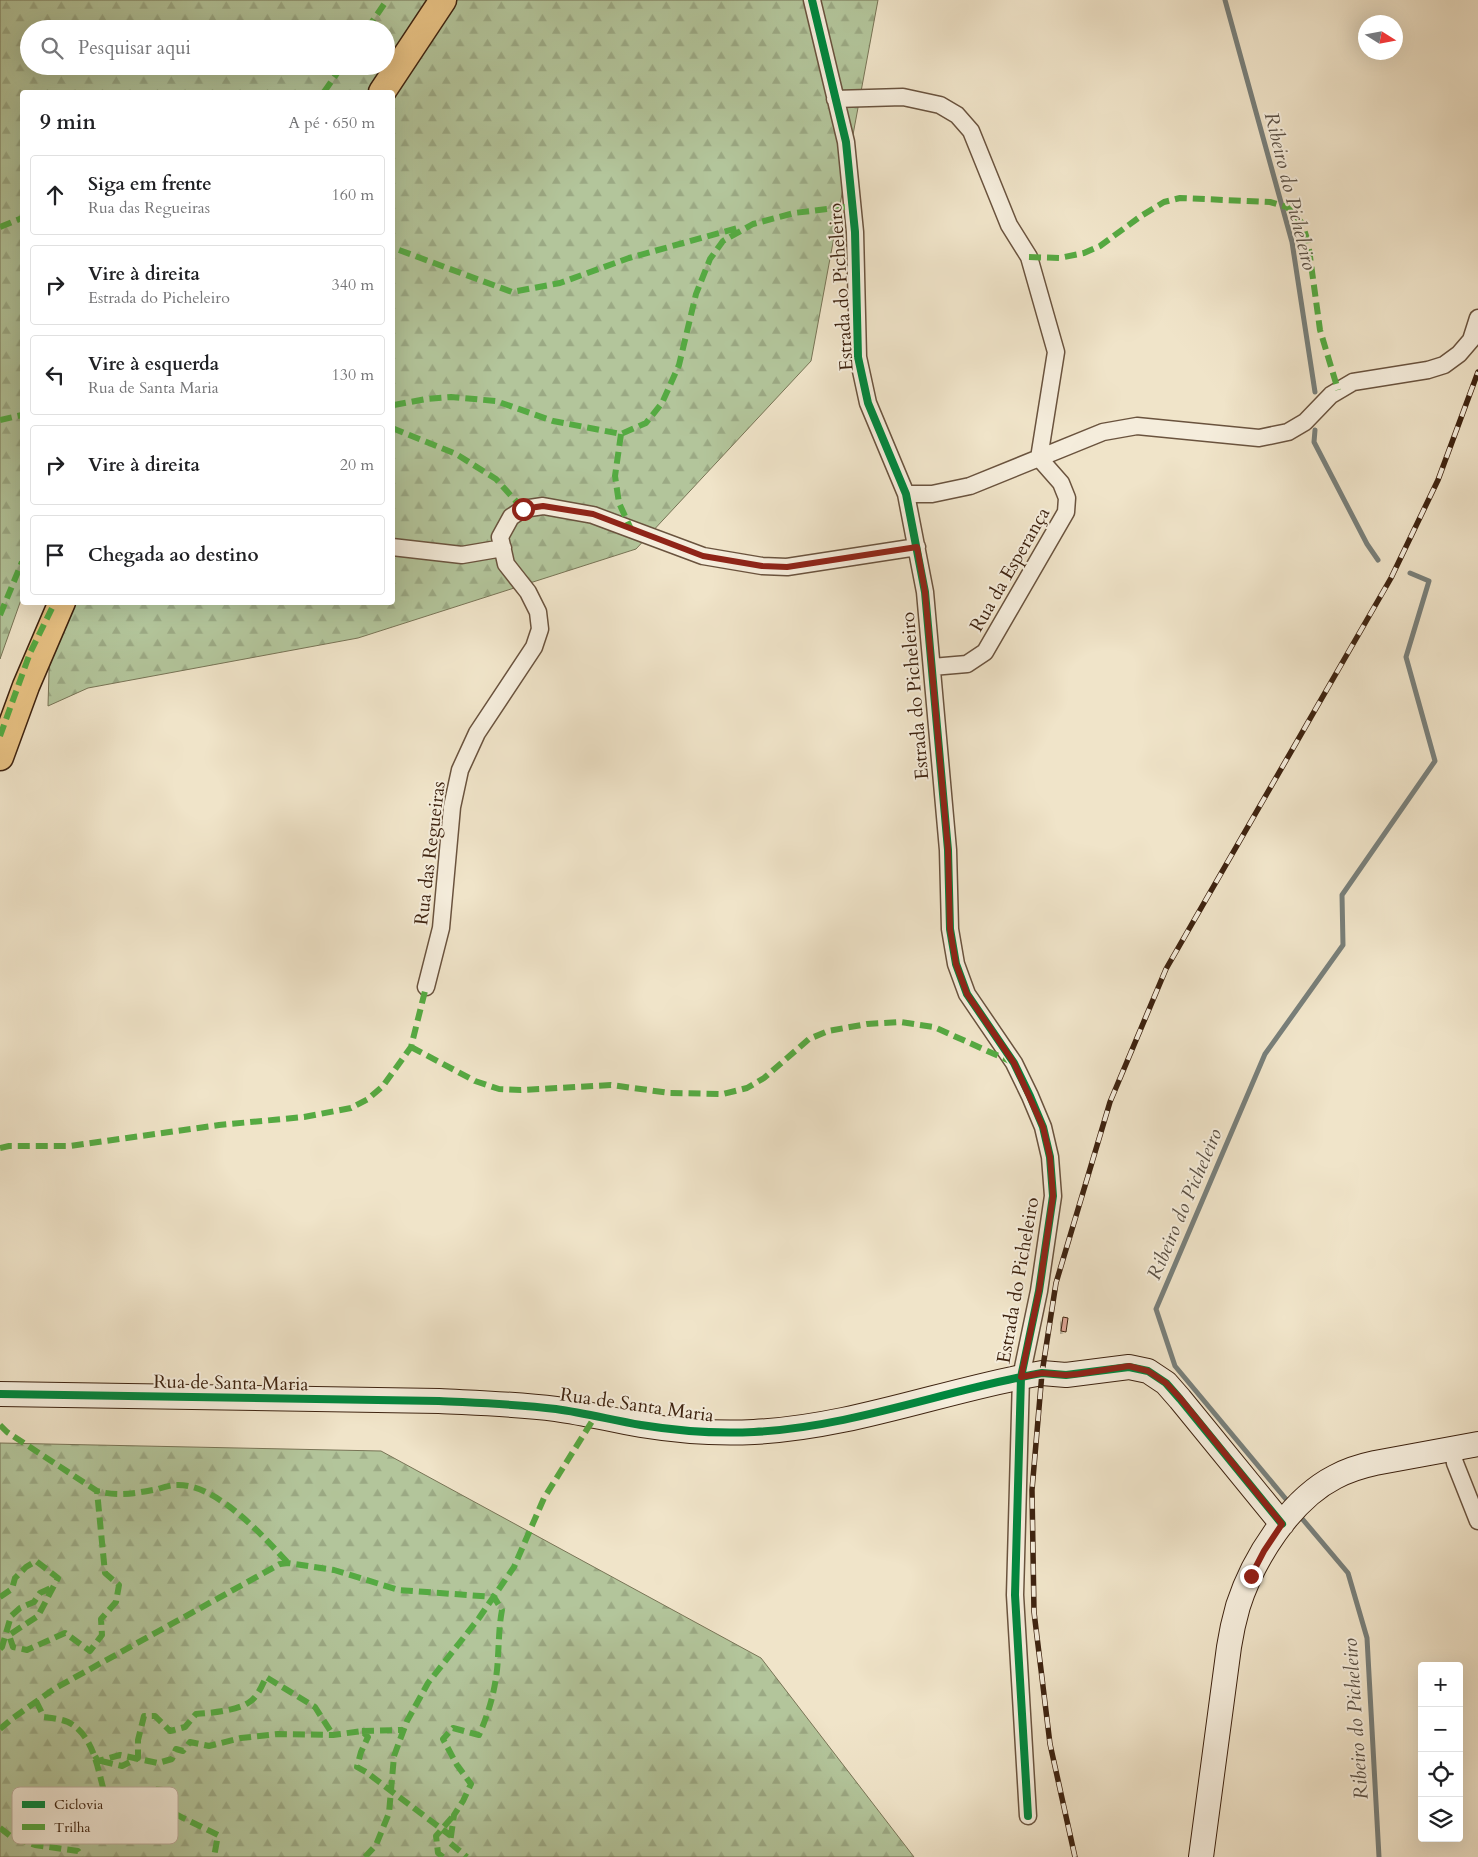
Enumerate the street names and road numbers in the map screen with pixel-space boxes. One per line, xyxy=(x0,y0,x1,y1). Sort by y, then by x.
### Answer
street label: Estrada do Picheleiro xyxy=(822,202,860,372)
street label: Rua da Esperança xyxy=(964,502,1056,637)
street label: Estrada do Picheleiro xyxy=(895,611,935,781)
street label: Rua das Regueiras xyxy=(408,780,452,927)
street label: Estrada do Picheleiro xyxy=(991,1195,1045,1365)
street label: Rua de Santa Maria xyxy=(153,1369,309,1397)
street label: Rua de Santa Maria xyxy=(558,1381,716,1429)

